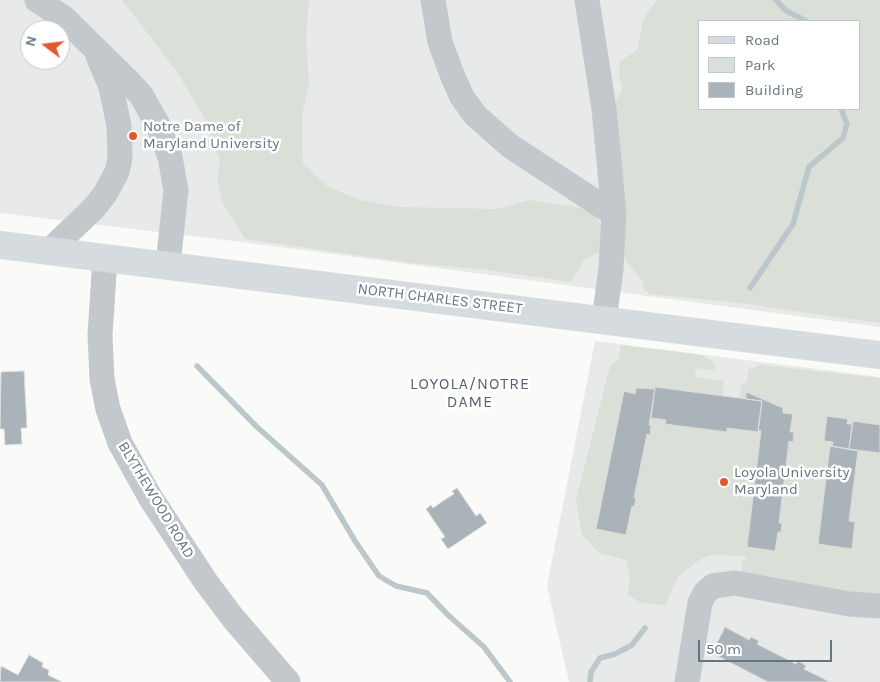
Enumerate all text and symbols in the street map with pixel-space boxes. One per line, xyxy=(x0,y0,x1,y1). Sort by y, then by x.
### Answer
north arrow xyxy=(20,20,70,70)
legend xyxy=(698,20,860,110)
text: Road xyxy=(745,31,780,49)
text: N xyxy=(21,34,41,48)
text: Park xyxy=(745,56,775,74)
text: Building xyxy=(745,81,803,99)
place label: Notre Dame of Maryland University xyxy=(143,118,279,153)
marker: Notre Dame of Maryland University xyxy=(127,130,139,142)
street label: NORTH CHARLES STREET xyxy=(357,280,523,318)
district label: LOYOLA/NOTRE DAME xyxy=(408,374,532,412)
street label: BLYTHEWOOD ROAD xyxy=(114,438,198,562)
place label: Loyola University Maryland xyxy=(734,464,849,499)
marker: Loyola University Maryland xyxy=(718,476,730,488)
scale bar xyxy=(700,630,834,662)
text: 50 m xyxy=(706,640,741,658)

